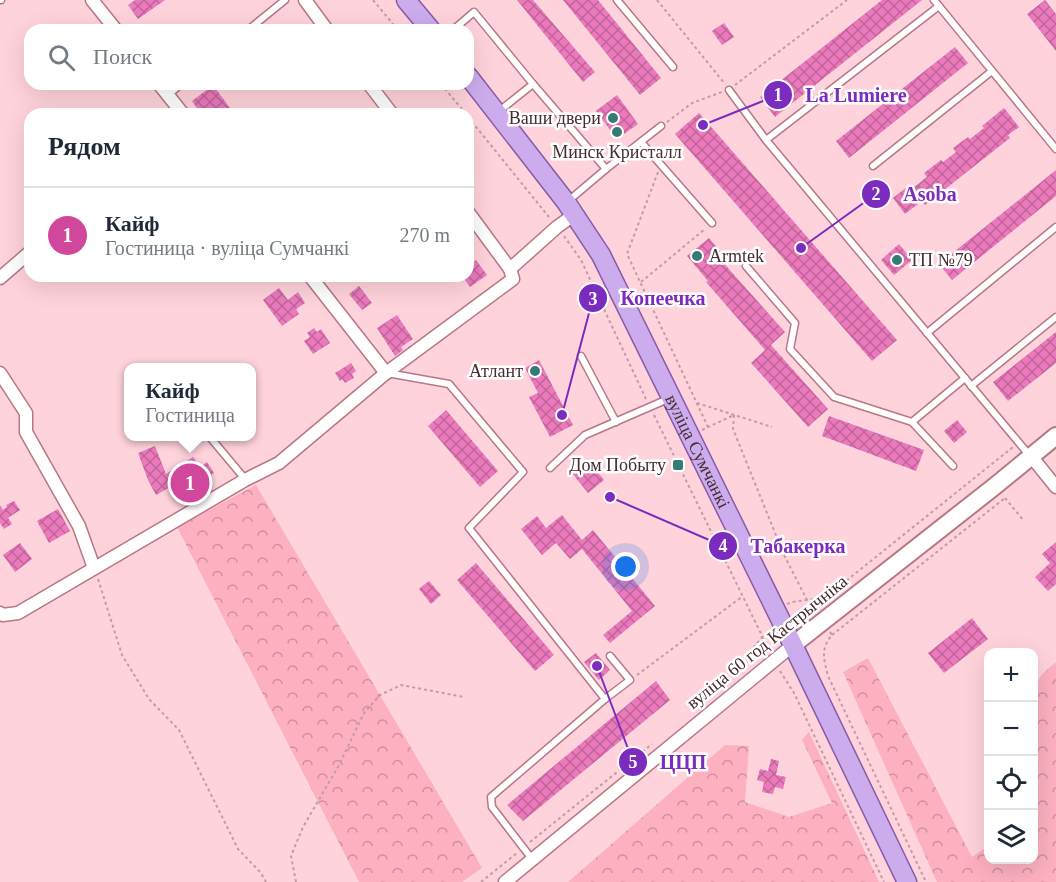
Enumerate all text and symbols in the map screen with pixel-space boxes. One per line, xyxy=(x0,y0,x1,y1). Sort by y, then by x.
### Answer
search box xyxy=(24,24,474,90)
icon: search xyxy=(45,41,78,74)
text: Поиск xyxy=(93,44,152,69)
callout: La Lumiere xyxy=(763,76,919,114)
text: La Lumiere xyxy=(805,84,907,106)
text: 1 xyxy=(774,85,783,105)
place label: Ваши двери xyxy=(509,108,601,128)
marker: Ваши двери xyxy=(606,111,620,125)
marker: Минск Кристалл xyxy=(610,125,624,139)
text: Рядом xyxy=(48,132,121,161)
place label: Минск Кристалл xyxy=(552,142,682,162)
callout: Asoba xyxy=(861,175,969,213)
text: Asoba xyxy=(903,183,957,205)
text: 2 xyxy=(872,184,881,204)
text: Кайф xyxy=(105,211,160,236)
text: 1 xyxy=(63,224,73,246)
text: 270 m xyxy=(399,224,450,246)
text: Гостиница · вуліца Сумчанкі xyxy=(105,237,349,259)
place label: Armtek xyxy=(709,246,764,266)
marker: Armtek xyxy=(690,249,704,263)
place label: ТП №79 xyxy=(909,250,973,270)
marker: ТП №79 xyxy=(890,253,904,267)
callout: Копеечка xyxy=(578,279,717,317)
text: Копеечка xyxy=(621,287,705,309)
text: 3 xyxy=(589,289,598,309)
place label: Атлант xyxy=(469,361,523,381)
popup xyxy=(124,363,256,441)
marker: Атлант xyxy=(528,364,542,378)
text: Кайф xyxy=(145,378,200,403)
street label: вуліца Сумчанкі xyxy=(661,391,734,512)
text: Гостиница xyxy=(145,404,235,426)
place label: Дом Побыту xyxy=(569,455,666,475)
marker: Дом Побыту xyxy=(671,458,685,472)
pin: 1 xyxy=(170,460,210,506)
callout: Табакерка xyxy=(708,527,857,565)
text: Табакерка xyxy=(750,535,846,558)
text: 4 xyxy=(719,536,728,556)
your location xyxy=(611,552,640,581)
street label: вуліца 60 год Кастрычніка xyxy=(683,571,851,713)
map controls xyxy=(984,648,1038,864)
button: + xyxy=(984,648,1038,702)
button: − xyxy=(984,702,1038,756)
callout: ЦЦП xyxy=(618,743,718,781)
text: ЦЦП xyxy=(660,751,707,774)
text: 5 xyxy=(629,752,638,772)
button: locate xyxy=(984,756,1038,810)
button: layers xyxy=(984,810,1038,864)

